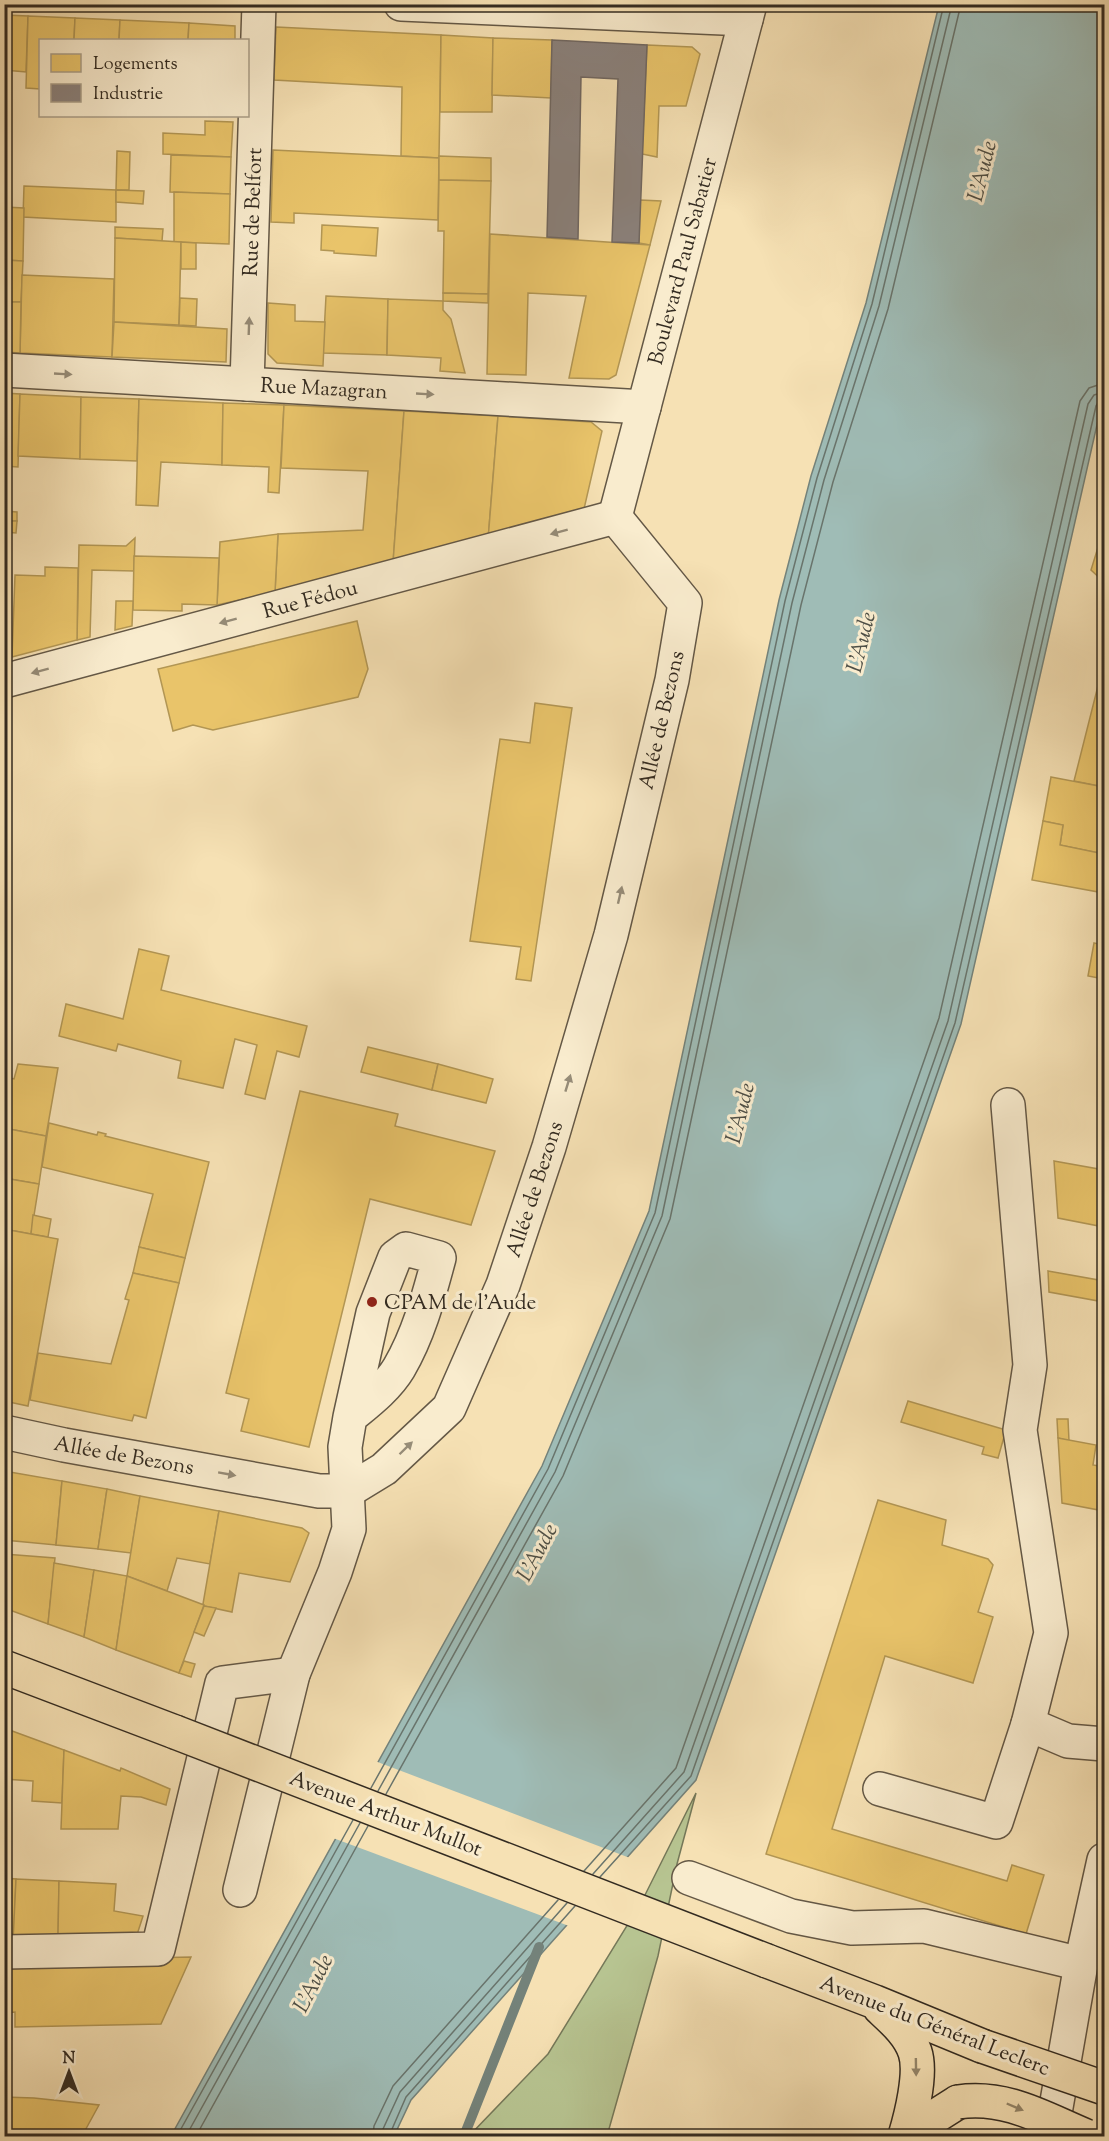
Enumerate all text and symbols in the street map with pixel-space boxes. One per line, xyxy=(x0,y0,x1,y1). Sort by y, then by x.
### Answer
legend xyxy=(39,39,249,117)
text: Logements xyxy=(93,52,178,78)
text: Industrie xyxy=(93,82,163,108)
water label: L'Aude xyxy=(961,138,1007,205)
street label: Rue de Belfort xyxy=(237,147,271,277)
street label: Boulevard Paul Sabatier xyxy=(642,154,726,369)
one-way arrow xyxy=(244,316,254,335)
one-way arrow xyxy=(53,369,72,378)
street label: Rue Mazagran xyxy=(260,372,388,408)
one-way arrow xyxy=(416,390,435,399)
one-way arrow xyxy=(550,528,568,538)
street label: Rue Fédou xyxy=(260,574,361,628)
water label: L'Aude xyxy=(840,609,886,676)
one-way arrow xyxy=(219,617,237,626)
street label: Allée de Bezons xyxy=(632,648,693,793)
one-way arrow xyxy=(31,667,49,677)
one-way arrow xyxy=(616,886,626,905)
one-way arrow xyxy=(564,1074,573,1092)
water label: L'Aude xyxy=(719,1080,765,1147)
street label: Allée de Bezons xyxy=(500,1118,572,1262)
place label: CPAM de l'Aude xyxy=(384,1289,536,1319)
marker: CPAM de l'Aude xyxy=(365,1295,379,1309)
street label: Allée de Bezons xyxy=(51,1430,196,1484)
one-way arrow xyxy=(399,1442,413,1456)
one-way arrow xyxy=(218,1470,237,1479)
water label: L'Aude xyxy=(510,1519,567,1588)
street label: Avenue Arthur Mullot xyxy=(285,1764,486,1865)
water label: L'Aude xyxy=(286,1950,343,2019)
street label: Avenue du Général Leclerc xyxy=(815,1969,1054,2085)
north arrow xyxy=(39,2042,99,2102)
text: N xyxy=(63,2048,76,2071)
one-way arrow xyxy=(911,2057,921,2076)
one-way arrow xyxy=(1007,2102,1025,2112)

